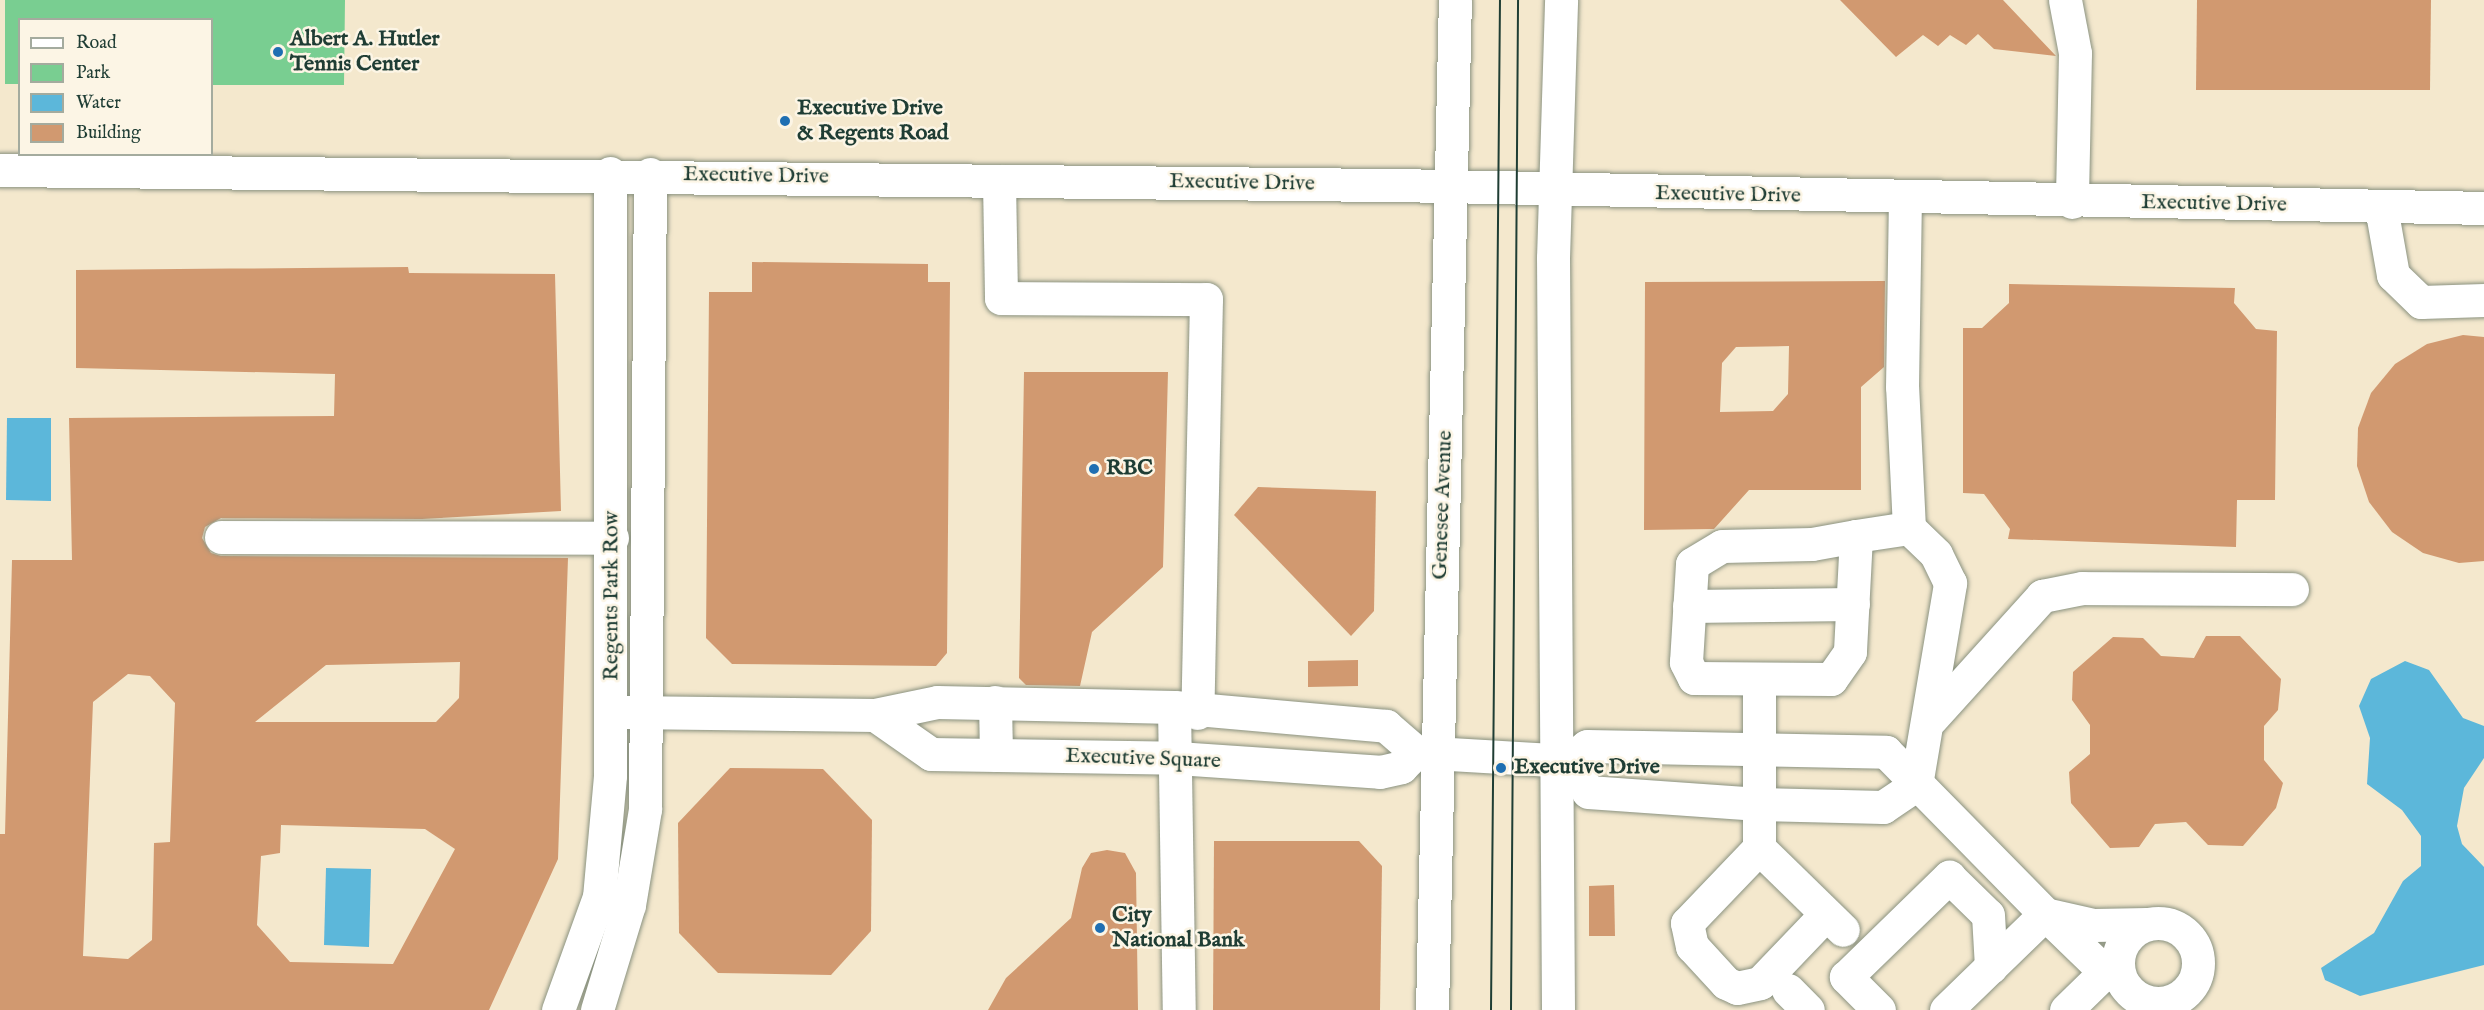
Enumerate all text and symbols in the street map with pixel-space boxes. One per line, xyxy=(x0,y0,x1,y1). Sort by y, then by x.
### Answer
legend xyxy=(18,18,213,156)
place label: Albert A. Hutler Tennis Center xyxy=(290,26,440,78)
text: Road xyxy=(76,32,117,55)
marker: Albert A. Hutler Tennis Center xyxy=(271,45,285,59)
text: Park xyxy=(76,62,110,85)
text: Water xyxy=(76,92,121,115)
place label: Executive Drive & Regents Road xyxy=(797,95,949,146)
marker: Executive Drive & Regents Road xyxy=(778,114,792,128)
text: Building xyxy=(76,122,141,145)
street label: Executive Drive xyxy=(683,162,829,190)
street label: Executive Drive xyxy=(1169,169,1315,197)
street label: Executive Drive xyxy=(1655,181,1801,209)
street label: Executive Drive xyxy=(2141,190,2287,218)
street label: Genesee Avenue xyxy=(1427,430,1459,580)
place label: RBC xyxy=(1106,456,1153,482)
marker: RBC xyxy=(1087,462,1101,476)
street label: Regents Park Row xyxy=(599,511,625,681)
street label: Executive Square xyxy=(1065,743,1221,775)
place label: Executive Drive xyxy=(1514,755,1660,781)
marker: Executive Drive xyxy=(1492,759,1510,777)
place label: City National Bank xyxy=(1112,902,1245,954)
marker: City National Bank xyxy=(1093,921,1107,935)

